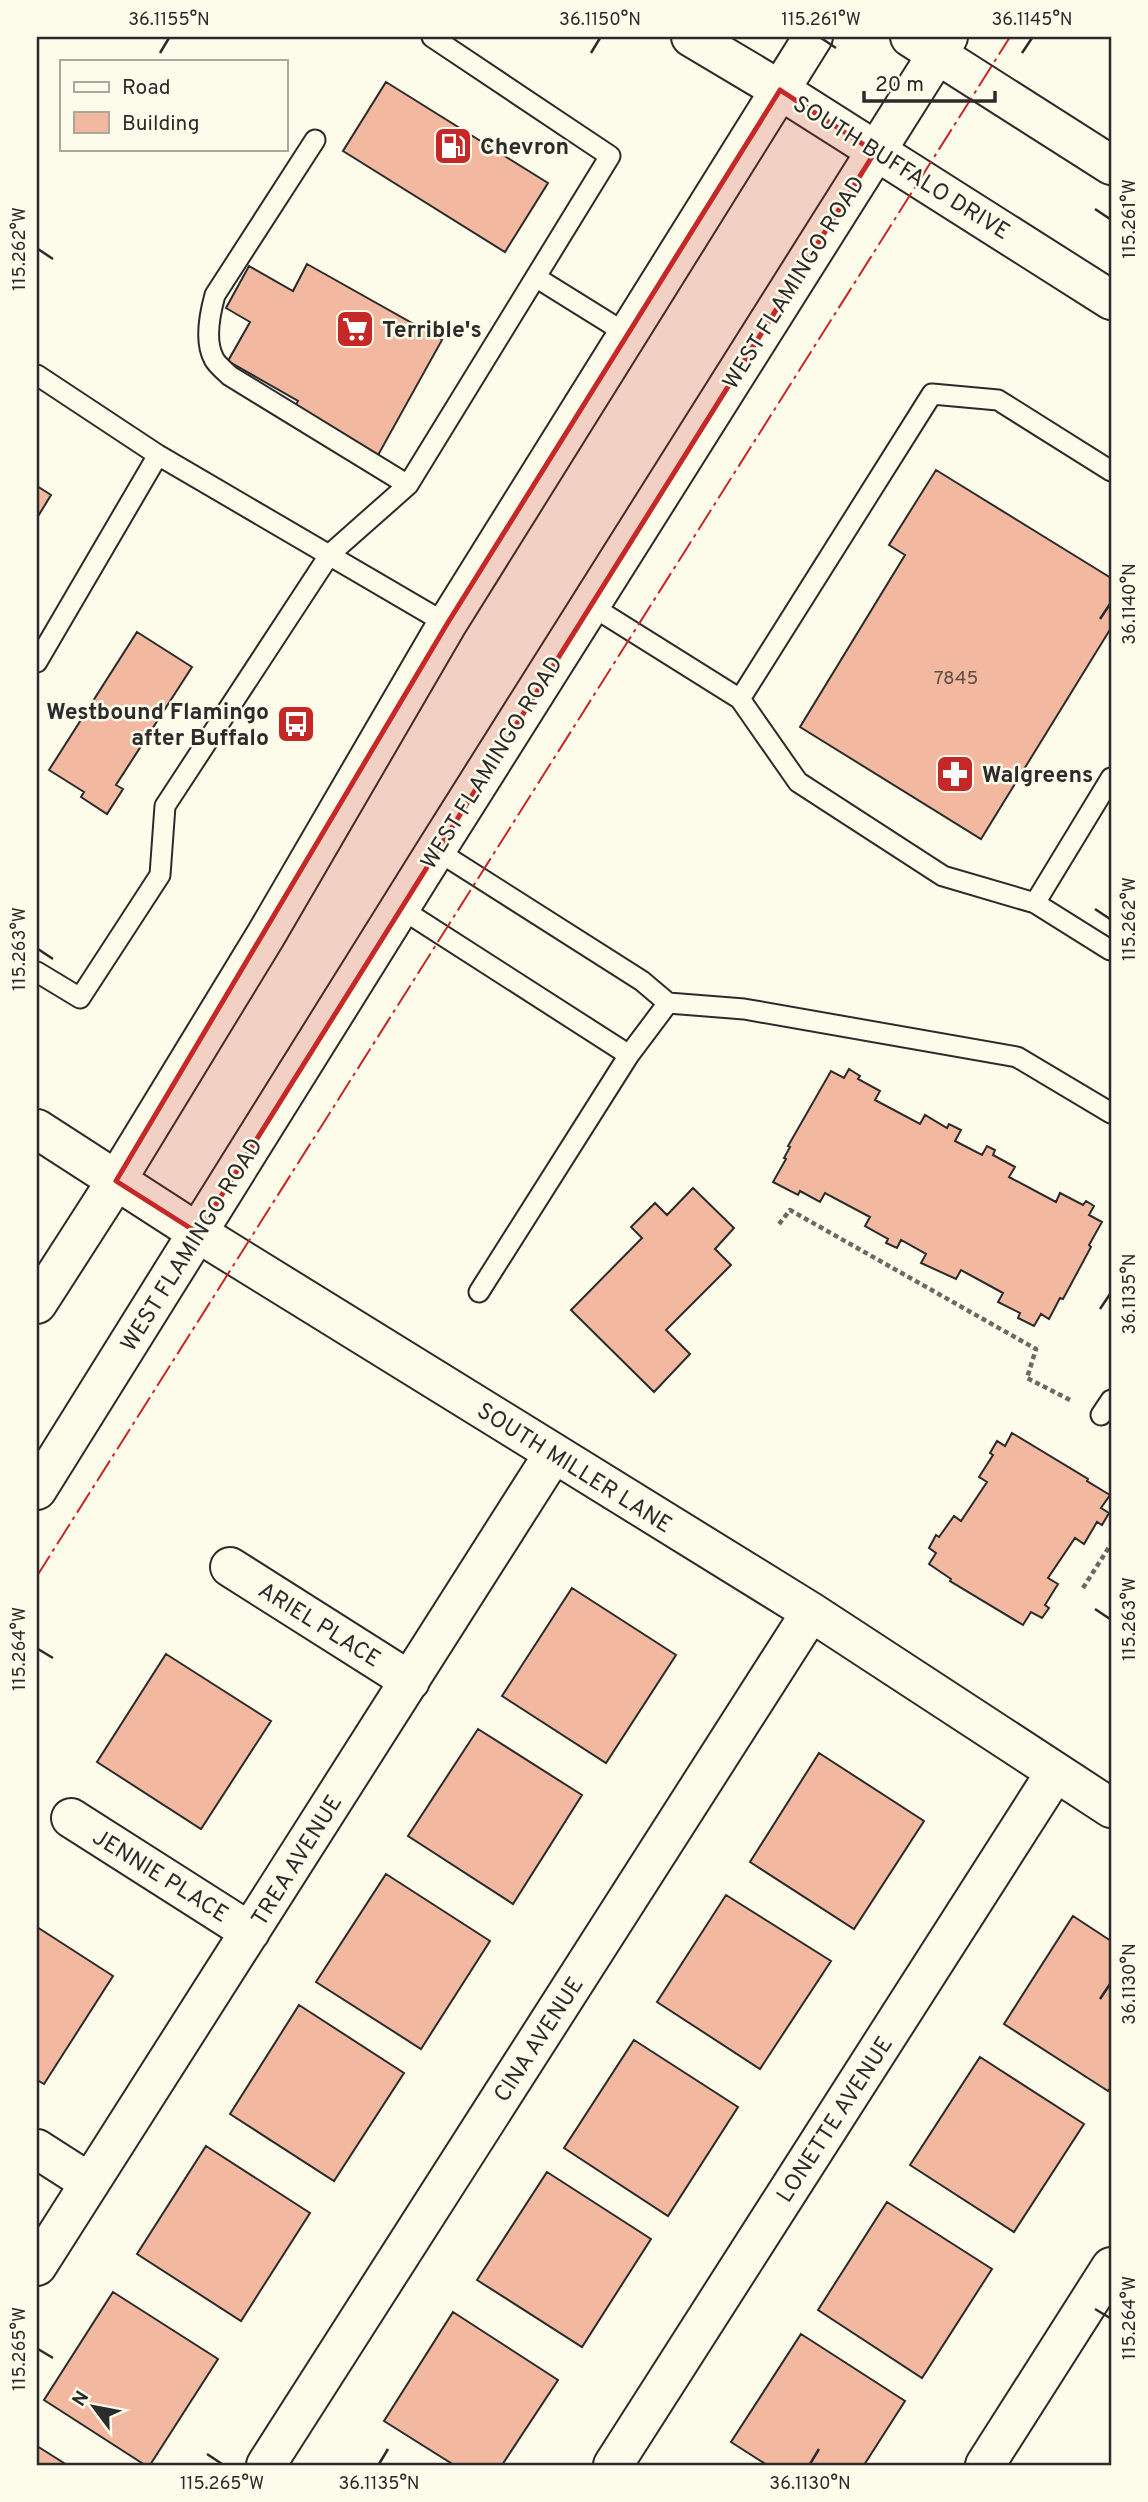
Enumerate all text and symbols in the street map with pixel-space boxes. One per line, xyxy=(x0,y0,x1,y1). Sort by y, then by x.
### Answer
text: 36.1155°N xyxy=(128,9,210,32)
text: 36.1150°N xyxy=(559,9,641,32)
text: 115.261°W xyxy=(781,9,861,32)
text: 36.1145°N xyxy=(991,9,1073,32)
legend xyxy=(60,60,287,150)
scale bar xyxy=(864,60,996,104)
text: 20 m xyxy=(875,72,924,99)
text: Road xyxy=(122,75,171,102)
street label: SOUTH BUFFALO DRIVE xyxy=(787,90,1015,248)
text: Building xyxy=(122,111,200,138)
fuel station icon: Chevron xyxy=(432,125,474,167)
place label: Chevron xyxy=(480,134,569,163)
street label: WEST FLAMINGO ROAD xyxy=(718,171,873,395)
text: 115.261°W xyxy=(1119,179,1142,259)
text: 115.262°W xyxy=(9,207,32,291)
supermarket icon: Terrible's xyxy=(334,308,376,350)
place label: Terrible's xyxy=(382,317,482,346)
text: 36.1140°N xyxy=(1119,563,1142,645)
street label: WEST FLAMINGO ROAD xyxy=(416,651,571,875)
house number: 7845 xyxy=(934,667,978,691)
place label: Westbound Flamingo after Buffalo xyxy=(46,699,269,754)
bus stop icon: Westbound Flamingo after Buffalo xyxy=(275,703,317,745)
pharmacy icon: Walgreens xyxy=(934,753,976,795)
place label: Walgreens xyxy=(982,762,1093,791)
text: 115.262°W xyxy=(1119,877,1142,961)
text: 115.263°W xyxy=(9,907,32,991)
street label: WEST FLAMINGO ROAD xyxy=(116,1133,271,1357)
text: 36.1135°N xyxy=(1119,1253,1142,1335)
street label: SOUTH MILLER LANE xyxy=(471,1397,677,1541)
street label: ARIEL PLACE xyxy=(252,1577,385,1675)
text: 115.263°W xyxy=(1119,1577,1142,1661)
text: 115.264°W xyxy=(9,1607,32,1691)
street label: TREA AVENUE xyxy=(246,1790,350,1932)
street label: JENNIE PLACE xyxy=(86,1824,233,1930)
text: 36.1130°N xyxy=(1119,1943,1142,2025)
street label: CINA AVENUE xyxy=(489,1972,591,2109)
street label: LONETTE AVENUE xyxy=(772,2032,901,2209)
text: 115.264°W xyxy=(1119,2276,1142,2360)
text: 115.265°W xyxy=(9,2307,32,2391)
north arrow xyxy=(60,2372,130,2442)
text: N xyxy=(67,2387,95,2411)
text: 115.265°W xyxy=(180,2473,264,2496)
text: 36.1135°N xyxy=(338,2473,420,2496)
text: 36.1130°N xyxy=(769,2473,851,2496)

